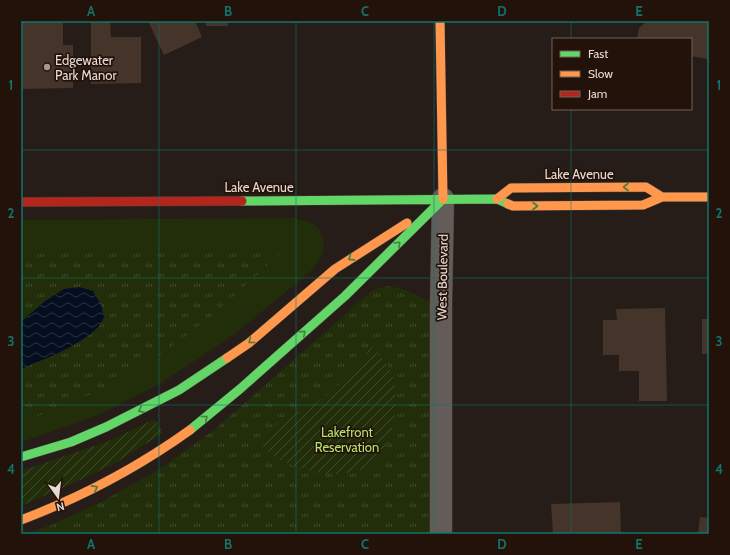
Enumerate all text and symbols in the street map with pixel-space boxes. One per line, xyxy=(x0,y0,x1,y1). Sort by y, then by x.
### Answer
text: A xyxy=(87,3,96,19)
text: B xyxy=(224,3,232,19)
text: C xyxy=(361,3,369,19)
text: D xyxy=(497,3,507,19)
text: E xyxy=(635,3,643,19)
legend xyxy=(552,38,692,110)
text: Fast xyxy=(588,46,608,61)
place label: Edgewater Park Manor xyxy=(55,52,117,83)
marker: Edgewater Park Manor xyxy=(42,62,52,72)
text: Slow xyxy=(588,66,613,81)
text: 1 xyxy=(9,77,13,93)
text: 1 xyxy=(717,77,721,93)
text: Jam xyxy=(587,86,607,101)
street label: Lake Avenue xyxy=(544,166,614,182)
street label: Lake Avenue xyxy=(224,179,294,195)
one-way arrow xyxy=(623,183,629,191)
one-way arrow xyxy=(532,202,538,210)
text: 2 xyxy=(8,205,15,221)
text: 2 xyxy=(716,205,723,221)
street label: West Boulevard xyxy=(433,234,451,320)
one-way arrow xyxy=(393,241,401,249)
one-way arrow xyxy=(348,253,355,261)
one-way arrow xyxy=(298,331,306,338)
text: 3 xyxy=(7,333,15,349)
text: 3 xyxy=(715,333,723,349)
one-way arrow xyxy=(249,336,256,343)
one-way arrow xyxy=(138,405,146,413)
one-way arrow xyxy=(200,416,207,423)
park label: Lakefront Reservation xyxy=(315,424,379,455)
text: 4 xyxy=(7,461,15,477)
text: 4 xyxy=(715,461,723,477)
north arrow xyxy=(38,477,78,517)
one-way arrow xyxy=(91,485,99,493)
text: N xyxy=(55,499,66,514)
text: A xyxy=(87,536,96,552)
text: B xyxy=(224,536,232,552)
text: C xyxy=(361,536,369,552)
text: D xyxy=(497,536,507,552)
text: E xyxy=(635,536,643,552)

